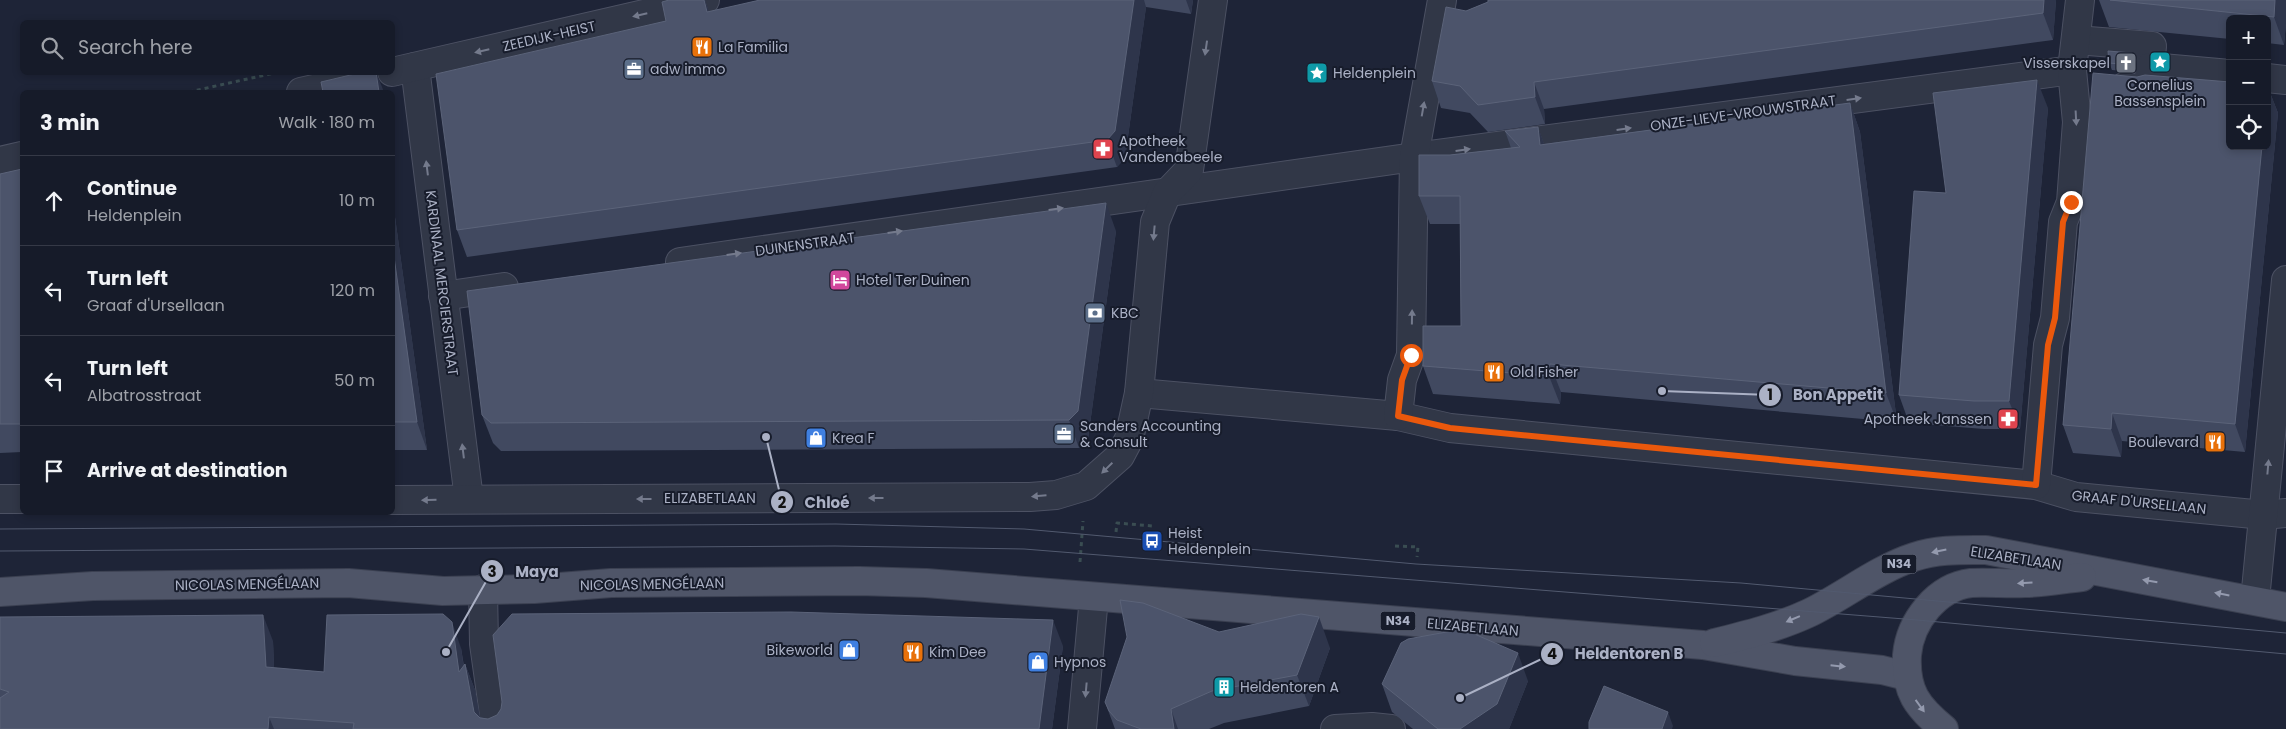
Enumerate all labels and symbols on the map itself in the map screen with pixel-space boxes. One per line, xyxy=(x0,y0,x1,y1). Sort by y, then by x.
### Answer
one-way arrow xyxy=(633,11,648,19)
street label: ZEEDIJK-HEIST xyxy=(501,15,598,56)
restaurant icon: La Familia xyxy=(690,35,714,59)
place label: La Familia xyxy=(718,37,788,57)
one-way arrow xyxy=(1202,41,1210,57)
one-way arrow xyxy=(474,47,489,55)
place icon: Cornelius Bassensplein xyxy=(2148,50,2172,74)
church icon: Visserskapel xyxy=(2114,51,2138,75)
place label: Visserskapel xyxy=(2023,53,2110,73)
office icon: adw immo xyxy=(622,57,646,81)
place label: adw immo xyxy=(650,59,725,79)
place icon: Heldenplein xyxy=(1305,61,1329,85)
place label: Heldenplein xyxy=(1333,63,1416,83)
place label: Cornelius Bassensplein xyxy=(2114,75,2206,111)
street label: ONZE-LIEVE-VROUWSTRAAT xyxy=(1649,90,1837,136)
one-way arrow xyxy=(1847,94,1863,102)
one-way arrow xyxy=(1419,100,1427,116)
one-way arrow xyxy=(2073,110,2081,126)
one-way arrow xyxy=(1616,125,1632,133)
place label: Apotheek Vandenabeele xyxy=(1119,131,1223,167)
pharmacy icon: Apotheek Vandenabeele xyxy=(1091,137,1115,161)
one-way arrow xyxy=(1455,146,1471,154)
one-way arrow xyxy=(423,160,431,176)
street label: KARDINAAL MERCIERSTRAAT xyxy=(421,189,463,377)
route end xyxy=(2060,191,2083,214)
one-way arrow xyxy=(1048,205,1064,213)
one-way arrow xyxy=(1150,226,1158,242)
street label: DUINENSTRAAT xyxy=(754,227,857,261)
one-way arrow xyxy=(887,228,903,236)
one-way arrow xyxy=(726,250,742,258)
hotel icon: Hotel Ter Duinen xyxy=(828,268,852,292)
place label: Hotel Ter Duinen xyxy=(856,270,970,290)
bank icon: KBC xyxy=(1083,301,1107,325)
place label: KBC xyxy=(1111,303,1139,323)
one-way arrow xyxy=(1408,308,1416,324)
route start xyxy=(1400,344,1423,367)
restaurant icon: Old Fisher xyxy=(1482,360,1506,384)
place label: Old Fisher xyxy=(1510,362,1578,382)
callout: Bon Appetit xyxy=(1758,380,1893,410)
text: 1 xyxy=(1767,384,1773,405)
text: Bon Appetit xyxy=(1793,384,1883,405)
pharmacy icon: Apotheek Janssen xyxy=(1996,407,2020,431)
place label: Apotheek Janssen xyxy=(1864,409,1992,429)
place label: Sanders Accounting & Consult xyxy=(1080,416,1221,452)
office icon: Sanders Accounting & Consult xyxy=(1052,422,1076,446)
shop icon: Krea F xyxy=(804,426,828,450)
place label: Krea F xyxy=(832,428,875,448)
restaurant icon: Boulevard xyxy=(2203,430,2227,454)
place label: Boulevard xyxy=(2128,432,2199,452)
one-way arrow xyxy=(459,443,467,459)
one-way arrow xyxy=(2265,458,2273,474)
one-way arrow xyxy=(1101,462,1113,474)
street label: GRAAF D'URSELLAAN xyxy=(2071,485,2207,519)
callout: Chloé xyxy=(770,487,859,517)
street label: ELIZABETLAAN xyxy=(664,488,756,508)
text: 2 xyxy=(778,492,787,513)
text: Chloé xyxy=(805,492,849,513)
one-way arrow xyxy=(1030,492,1046,500)
one-way arrow xyxy=(868,494,884,502)
one-way arrow xyxy=(635,495,651,503)
one-way arrow xyxy=(420,496,436,504)
place label: Heist Heldenplein xyxy=(1168,523,1251,559)
bus stop icon: Heist Heldenplein xyxy=(1140,529,1164,553)
street label: ELIZABETLAAN xyxy=(1969,541,2063,575)
one-way arrow xyxy=(1931,548,1947,556)
road number: N34 xyxy=(1882,554,1916,574)
callout: Maya xyxy=(480,556,568,586)
text: 3 xyxy=(487,561,497,582)
text: Maya xyxy=(515,561,559,582)
street label: NICOLAS MENGÉLAAN xyxy=(175,573,319,595)
street label: NICOLAS MENGÉLAAN xyxy=(580,573,724,595)
one-way arrow xyxy=(2142,576,2158,584)
one-way arrow xyxy=(2017,579,2033,587)
one-way arrow xyxy=(2213,589,2229,597)
road number: N34 xyxy=(1380,612,1416,630)
street label: ELIZABETLAAN xyxy=(1426,613,1520,641)
one-way arrow xyxy=(1786,616,1800,624)
shop icon: Bikeworld xyxy=(837,638,861,662)
callout: Heldentoren B xyxy=(1539,639,1693,669)
place label: Bikeworld xyxy=(767,640,833,660)
restaurant icon: Kim Dee xyxy=(901,640,925,664)
place label: Kim Dee xyxy=(929,642,987,662)
text: 4 xyxy=(1547,643,1557,664)
text: Heldentoren B xyxy=(1575,643,1683,664)
shop icon: Hypnos xyxy=(1026,650,1050,674)
place label: Hypnos xyxy=(1054,652,1106,672)
one-way arrow xyxy=(1830,662,1846,670)
building icon: Heldentoren A xyxy=(1212,675,1236,699)
place label: Heldentoren A xyxy=(1240,677,1339,697)
one-way arrow xyxy=(1081,682,1089,698)
one-way arrow xyxy=(1915,699,1925,713)

